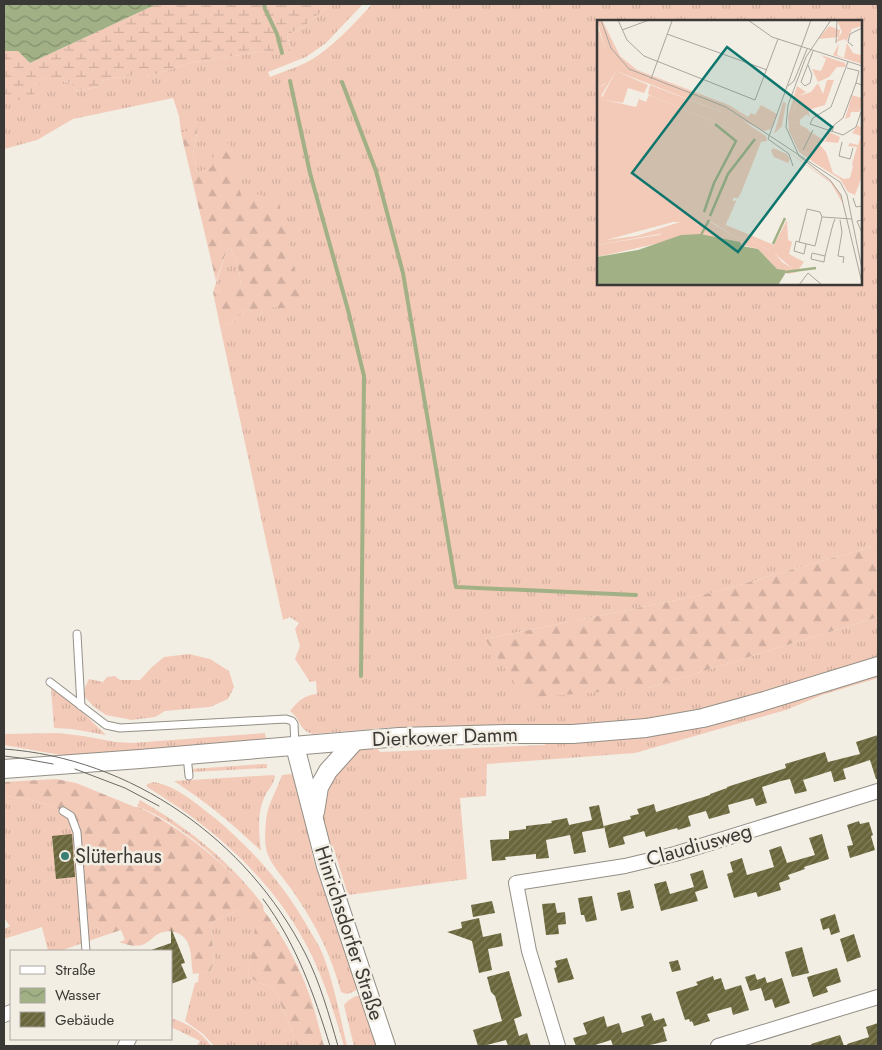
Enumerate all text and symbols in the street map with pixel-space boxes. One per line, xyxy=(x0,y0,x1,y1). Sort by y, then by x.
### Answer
inset map xyxy=(597,20,862,285)
street label: Dierkower Damm xyxy=(372,720,518,754)
street label: Claudiusweg xyxy=(643,816,755,874)
place label: Slüterhaus xyxy=(75,842,162,871)
street label: Hinrichsdorfer Straße xyxy=(307,842,391,1024)
marker: Slüterhaus xyxy=(59,850,71,862)
legend xyxy=(10,950,172,1040)
text: Straße xyxy=(55,959,96,981)
text: Wasser xyxy=(55,984,101,1006)
text: Gebäude xyxy=(55,1009,115,1031)

